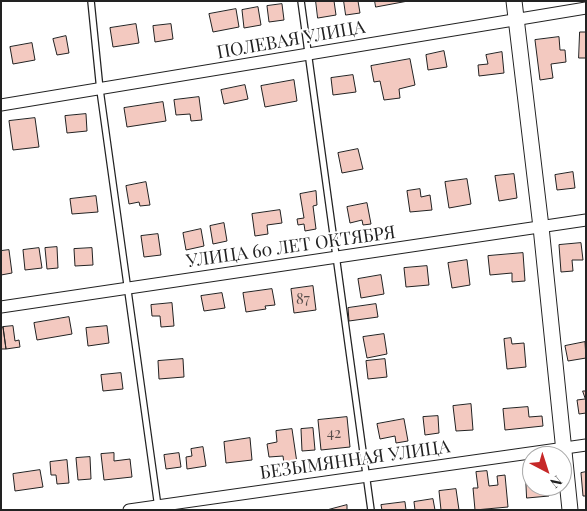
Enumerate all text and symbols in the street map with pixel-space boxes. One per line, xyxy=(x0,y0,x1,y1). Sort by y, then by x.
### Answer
street label: ПОЛЕВАЯ УЛИЦА xyxy=(215,16,367,64)
street label: УЛИЦА 60 ЛЕТ ОКТЯБРЯ xyxy=(185,222,397,272)
house number: 87 xyxy=(296,290,310,308)
house number: 42 xyxy=(327,424,341,442)
street label: БЕЗЫМЯННАЯ УЛИЦА xyxy=(259,436,451,484)
north arrow xyxy=(522,446,572,496)
text: N xyxy=(546,472,566,493)

